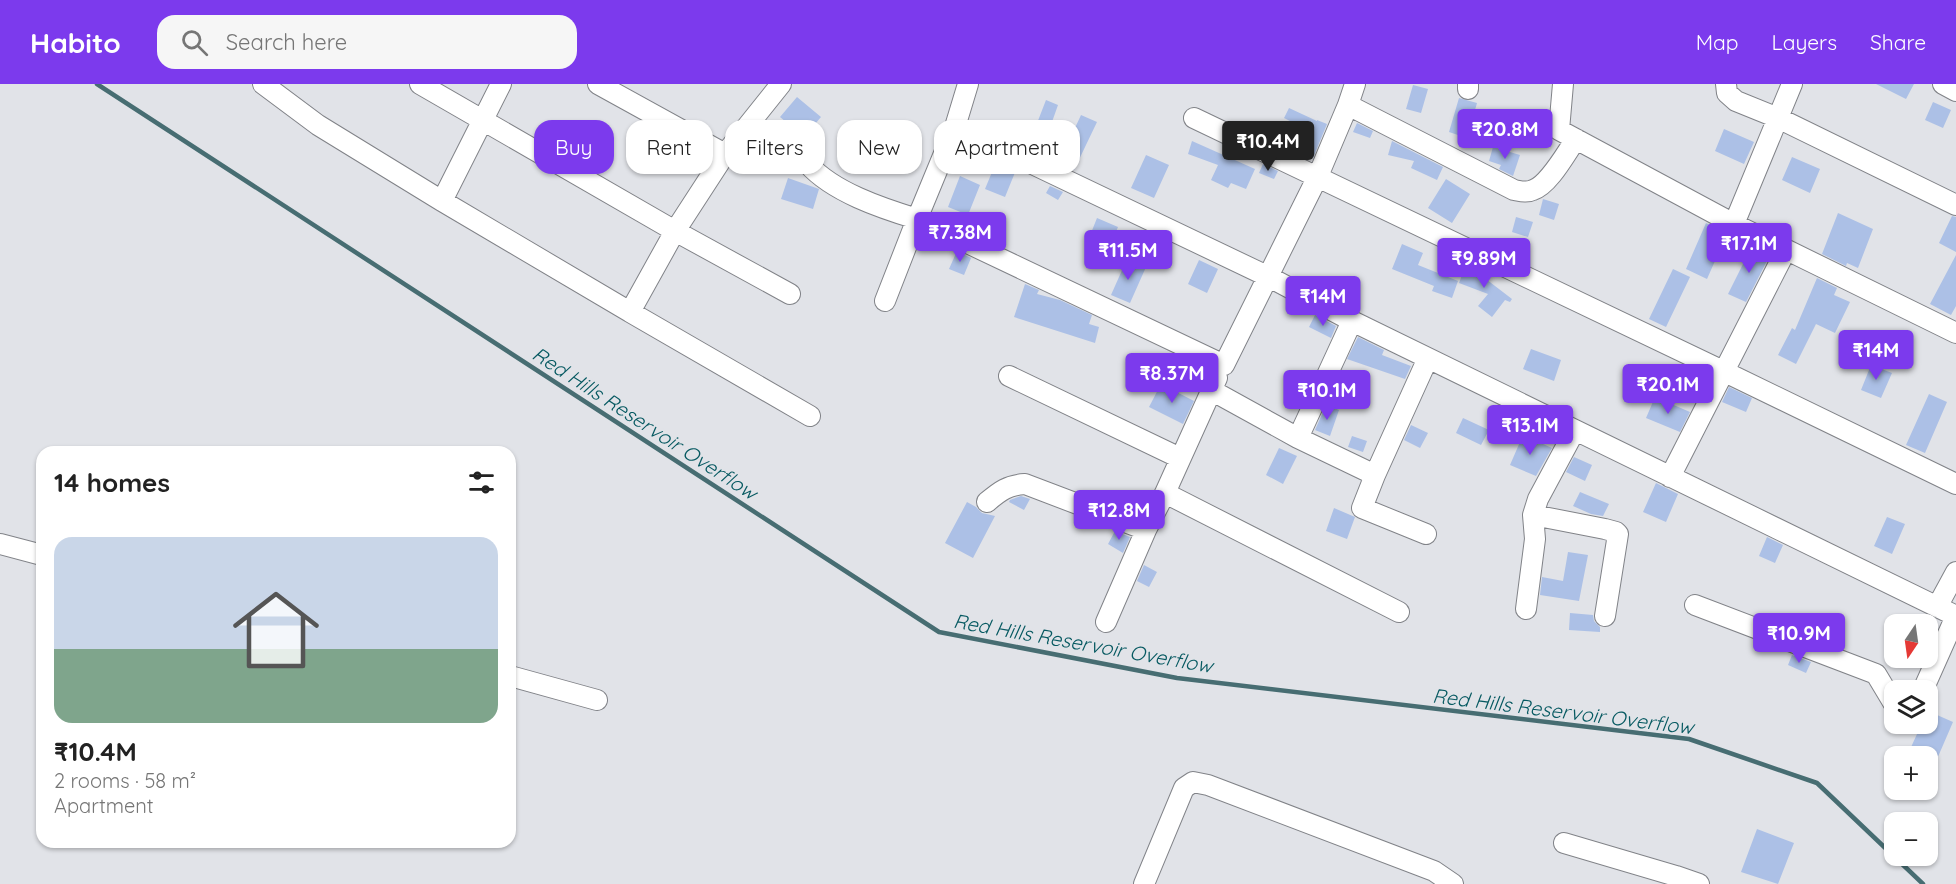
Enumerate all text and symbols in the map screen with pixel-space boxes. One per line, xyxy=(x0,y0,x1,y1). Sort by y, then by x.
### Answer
search box xyxy=(157,15,577,69)
text: Habito xyxy=(30,25,121,60)
icon: search xyxy=(178,26,211,59)
text: Search here xyxy=(226,28,347,56)
text: Map xyxy=(1696,29,1739,55)
text: Layers xyxy=(1772,29,1837,55)
text: Share xyxy=(1870,29,1926,55)
pin: ₹20.8M xyxy=(1456,109,1554,160)
text: ₹20.8M xyxy=(1471,116,1539,141)
chip: Buy xyxy=(534,120,614,174)
chip: Rent xyxy=(626,120,713,174)
chip: Filters xyxy=(725,120,825,174)
chip: New xyxy=(837,120,922,174)
chip: Apartment xyxy=(934,120,1080,174)
pin: ₹10.4M xyxy=(1219,121,1317,172)
text: ₹10.4M xyxy=(1236,128,1300,153)
pin: ₹7.38M xyxy=(911,212,1009,263)
text: ₹7.38M xyxy=(928,219,992,244)
pin: ₹17.1M xyxy=(1700,223,1798,274)
pin: ₹11.5M xyxy=(1079,230,1177,281)
text: ₹17.1M xyxy=(1721,230,1777,255)
text: ₹11.5M xyxy=(1098,237,1158,262)
pin: ₹9.89M xyxy=(1435,238,1533,289)
text: ₹9.89M xyxy=(1451,245,1517,270)
pin: ₹14M xyxy=(1287,276,1359,327)
text: ₹14M xyxy=(1300,283,1346,308)
pin: ₹14M xyxy=(1840,330,1912,381)
text: ₹14M xyxy=(1853,337,1899,362)
water label: Red Hills Reservoir Overflow xyxy=(528,341,764,506)
pin: ₹8.37M xyxy=(1123,353,1221,404)
text: ₹8.37M xyxy=(1139,360,1205,385)
pin: ₹20.1M xyxy=(1619,364,1717,415)
pin: ₹10.1M xyxy=(1278,370,1376,421)
text: ₹20.1M xyxy=(1637,371,1699,396)
text: ₹10.1M xyxy=(1297,377,1357,402)
pin: ₹13.1M xyxy=(1481,405,1579,456)
text: ₹13.1M xyxy=(1501,412,1559,437)
text: 14 homes xyxy=(54,466,170,499)
icon: filters xyxy=(465,466,498,499)
pin: ₹12.8M xyxy=(1070,490,1168,541)
text: ₹12.8M xyxy=(1088,497,1150,522)
icon: home xyxy=(222,576,330,684)
water label: Red Hills Reservoir Overflow xyxy=(952,608,1216,678)
pin: ₹10.9M xyxy=(1750,613,1848,664)
north arrow xyxy=(1884,614,1938,668)
map controls xyxy=(1884,614,1938,866)
text: ₹10.9M xyxy=(1767,620,1831,645)
button: layers xyxy=(1884,680,1938,734)
water label: Red Hills Reservoir Overflow xyxy=(1431,683,1697,740)
text: ₹10.4M xyxy=(54,735,137,768)
button: + xyxy=(1884,746,1938,800)
text: 2 rooms · 58 m² xyxy=(54,768,196,793)
text: Apartment xyxy=(54,793,154,818)
button: − xyxy=(1884,812,1938,866)

